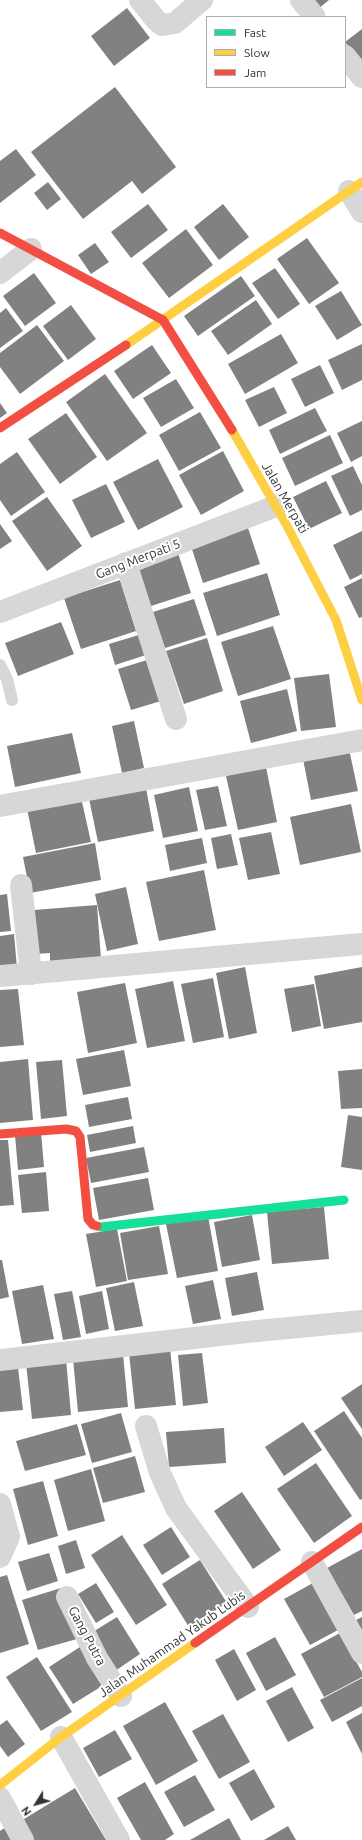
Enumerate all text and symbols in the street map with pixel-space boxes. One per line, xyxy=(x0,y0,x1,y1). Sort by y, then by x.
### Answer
legend xyxy=(206,16,346,88)
text: Fast xyxy=(244,26,266,39)
text: Slow xyxy=(244,46,270,59)
text: Jam xyxy=(244,66,266,79)
street label: Jalan Merpati xyxy=(258,460,312,536)
street label: Gang Merpati 5 xyxy=(93,536,183,582)
street label: Jalan Muhammad Yakub Lubis xyxy=(96,1587,248,1701)
street label: Gang Putra xyxy=(65,1604,109,1668)
north arrow xyxy=(16,1784,56,1824)
text: N xyxy=(19,1804,34,1818)

